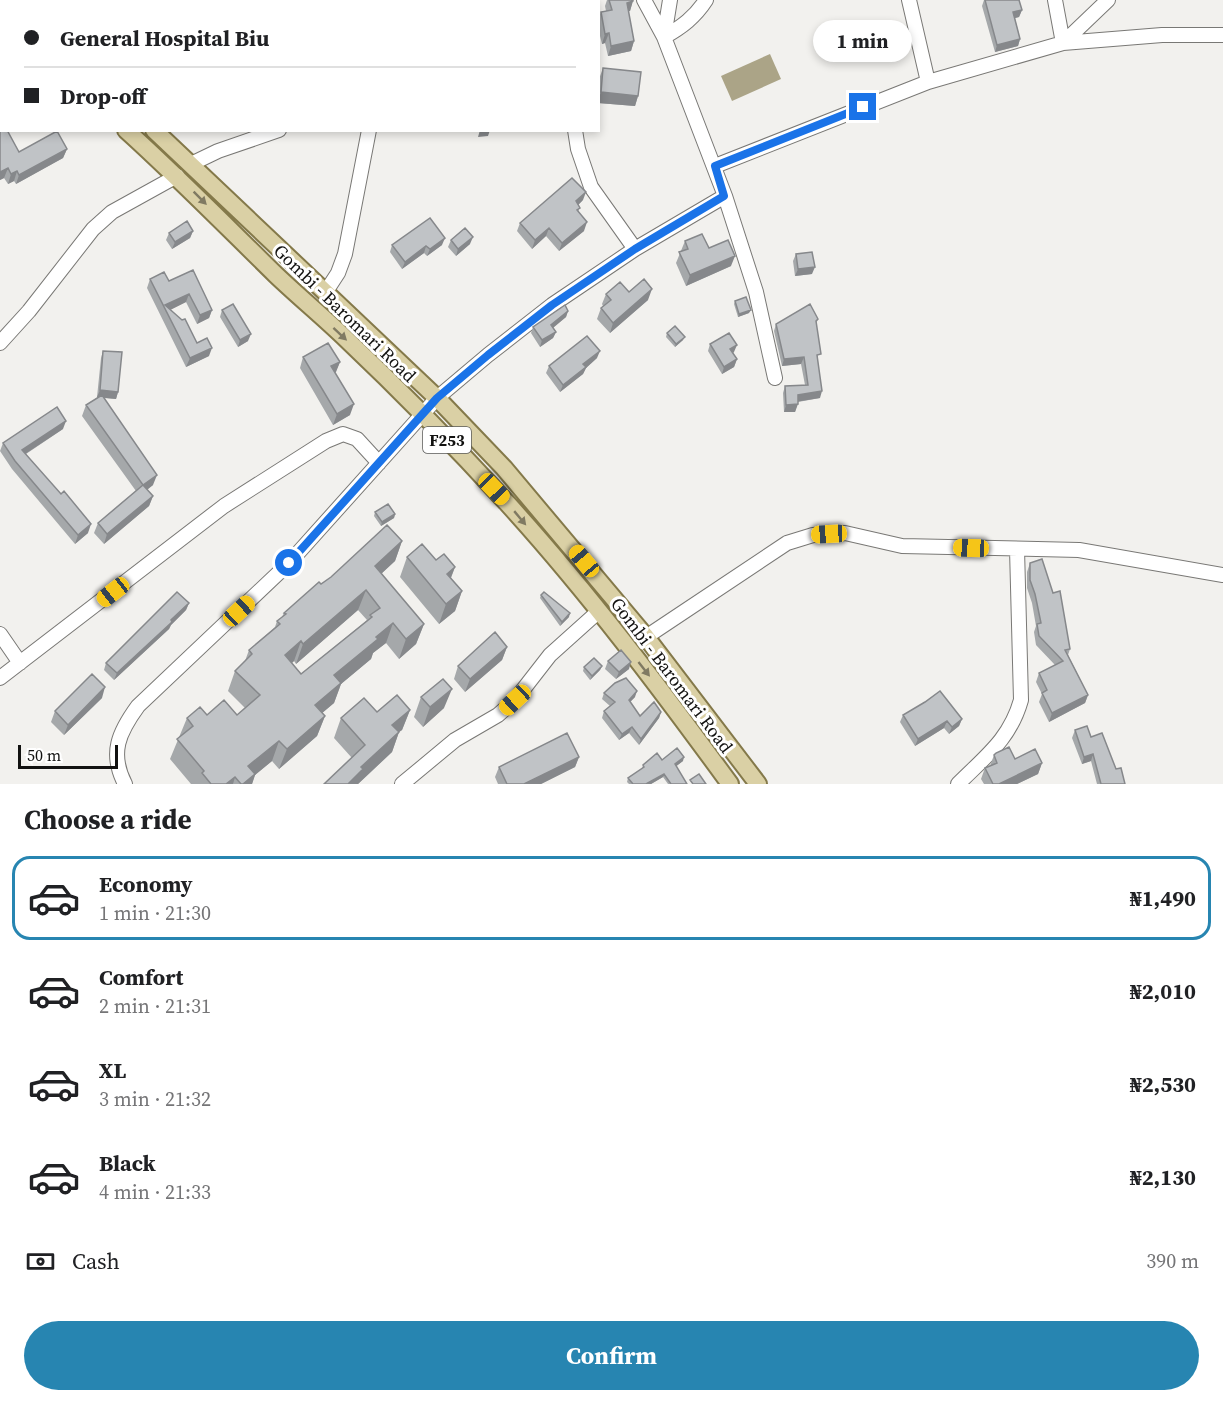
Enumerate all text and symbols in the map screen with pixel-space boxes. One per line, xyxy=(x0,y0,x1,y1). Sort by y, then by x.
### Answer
callout: 1 min xyxy=(814,20,912,62)
text: General Hospital Biu xyxy=(60,23,269,53)
text: 1 min xyxy=(837,27,888,55)
text: Drop-off xyxy=(60,81,146,111)
route end xyxy=(849,93,876,120)
one-way arrow xyxy=(192,191,206,205)
street label: Gombi - Baromari Road xyxy=(268,238,422,388)
one-way arrow xyxy=(332,327,347,340)
road number: F253 xyxy=(423,427,471,453)
car xyxy=(475,470,513,508)
one-way arrow xyxy=(513,510,526,525)
car xyxy=(811,524,847,544)
car xyxy=(953,538,989,558)
car xyxy=(566,541,602,581)
route start xyxy=(275,549,302,576)
car xyxy=(93,574,133,610)
car xyxy=(220,592,258,630)
street label: Gombi - Baromari Road xyxy=(605,592,739,758)
one-way arrow xyxy=(638,661,650,676)
car xyxy=(496,681,534,719)
scale bar xyxy=(18,742,118,770)
text: 50 m xyxy=(27,744,61,766)
text: Choose a ride xyxy=(24,801,192,838)
text: Economy xyxy=(99,869,193,899)
icon: car xyxy=(27,871,81,925)
text: ₦1,490 xyxy=(1130,883,1196,913)
text: 1 min · 21:30 xyxy=(99,899,211,927)
text: Comfort xyxy=(99,962,183,992)
icon: car xyxy=(27,964,81,1018)
text: ₦2,010 xyxy=(1130,976,1196,1006)
text: 2 min · 21:31 xyxy=(99,992,211,1020)
text: XL xyxy=(99,1055,126,1085)
icon: car xyxy=(27,1057,81,1111)
text: ₦2,530 xyxy=(1130,1069,1196,1099)
text: 3 min · 21:32 xyxy=(99,1085,211,1113)
text: Black xyxy=(99,1148,156,1178)
icon: car xyxy=(27,1150,81,1204)
text: ₦2,130 xyxy=(1130,1162,1196,1192)
text: 4 min · 21:33 xyxy=(99,1178,211,1206)
icon: cash xyxy=(24,1245,57,1278)
text: Cash xyxy=(72,1246,120,1276)
text: 390 m xyxy=(1146,1247,1199,1275)
button: Confirm xyxy=(24,1321,1199,1390)

